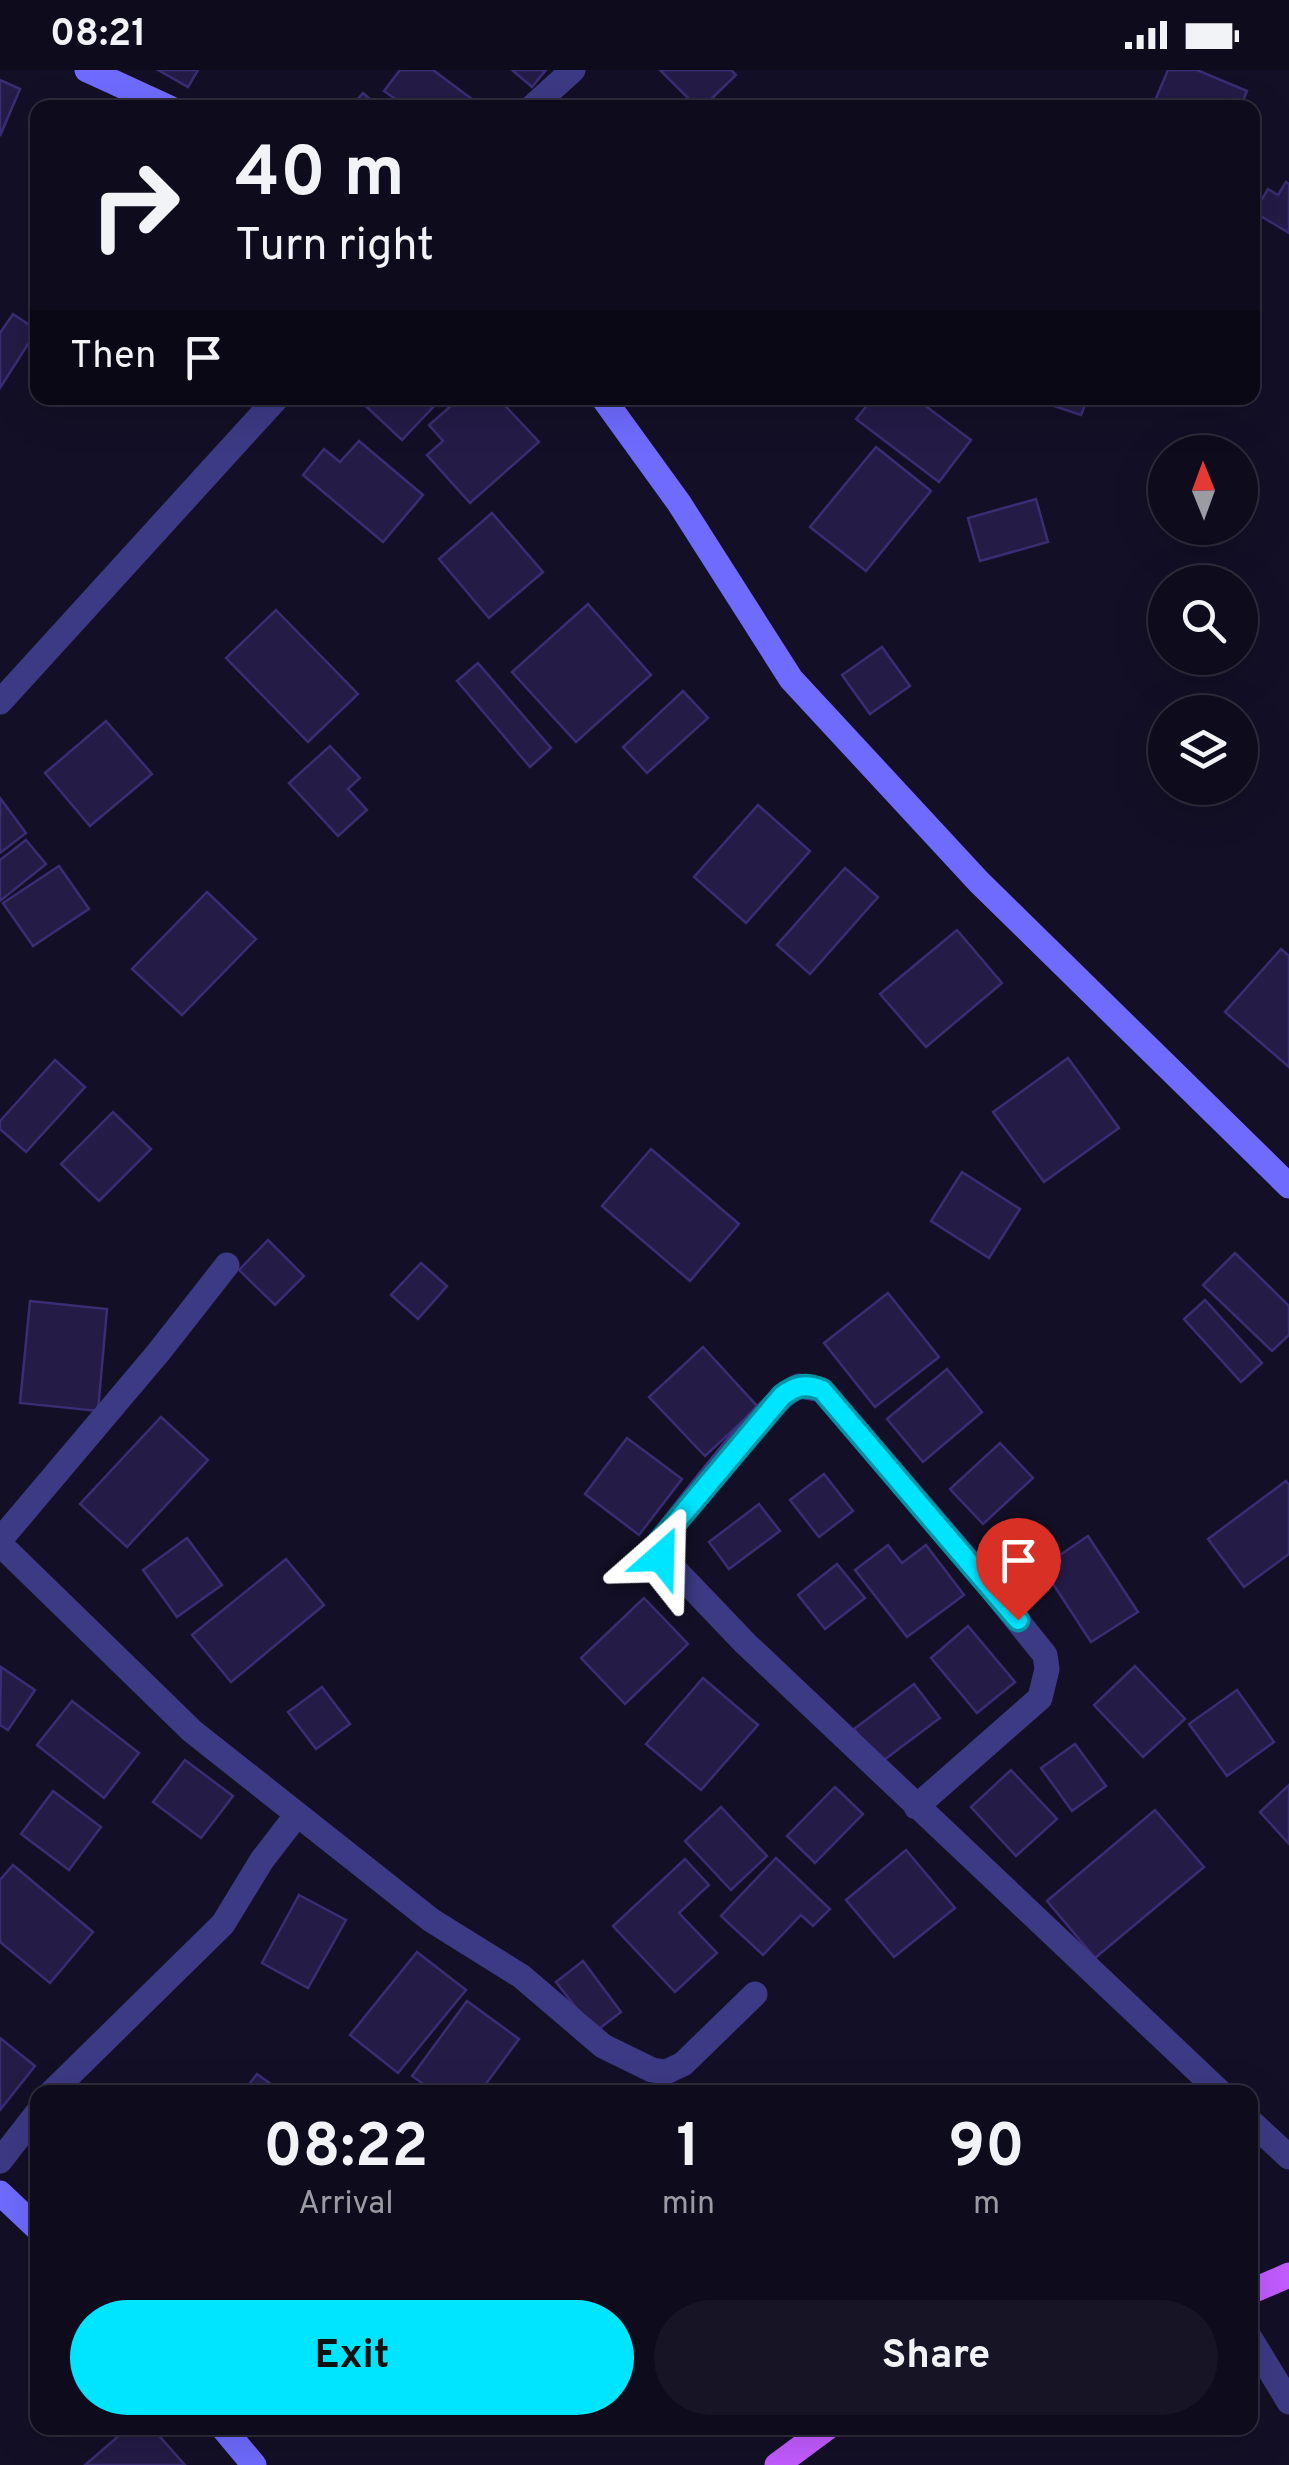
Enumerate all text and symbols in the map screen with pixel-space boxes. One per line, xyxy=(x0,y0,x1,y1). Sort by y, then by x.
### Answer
text: 08:21 xyxy=(50,11,147,60)
text: 40 m xyxy=(235,132,405,221)
icon: right xyxy=(70,140,200,270)
text: Turn right xyxy=(235,219,434,276)
icon: arrive xyxy=(176,330,231,385)
text: Then xyxy=(70,333,156,382)
north arrow xyxy=(1148,435,1258,545)
map controls xyxy=(1148,435,1258,805)
button: search xyxy=(1148,565,1258,675)
button: layers xyxy=(1148,695,1258,805)
position arrow xyxy=(609,1505,713,1609)
pin xyxy=(976,1518,1061,1621)
icon: arrive xyxy=(991,1533,1046,1588)
text: 08:22 xyxy=(263,2112,428,2188)
text: 1 xyxy=(676,2112,700,2188)
text: 90 xyxy=(948,2112,1025,2188)
text: Arrival xyxy=(298,2185,394,2225)
text: min xyxy=(662,2185,715,2225)
text: m xyxy=(973,2185,1000,2225)
button: Exit xyxy=(70,2300,634,2415)
button: Share xyxy=(654,2300,1218,2415)

